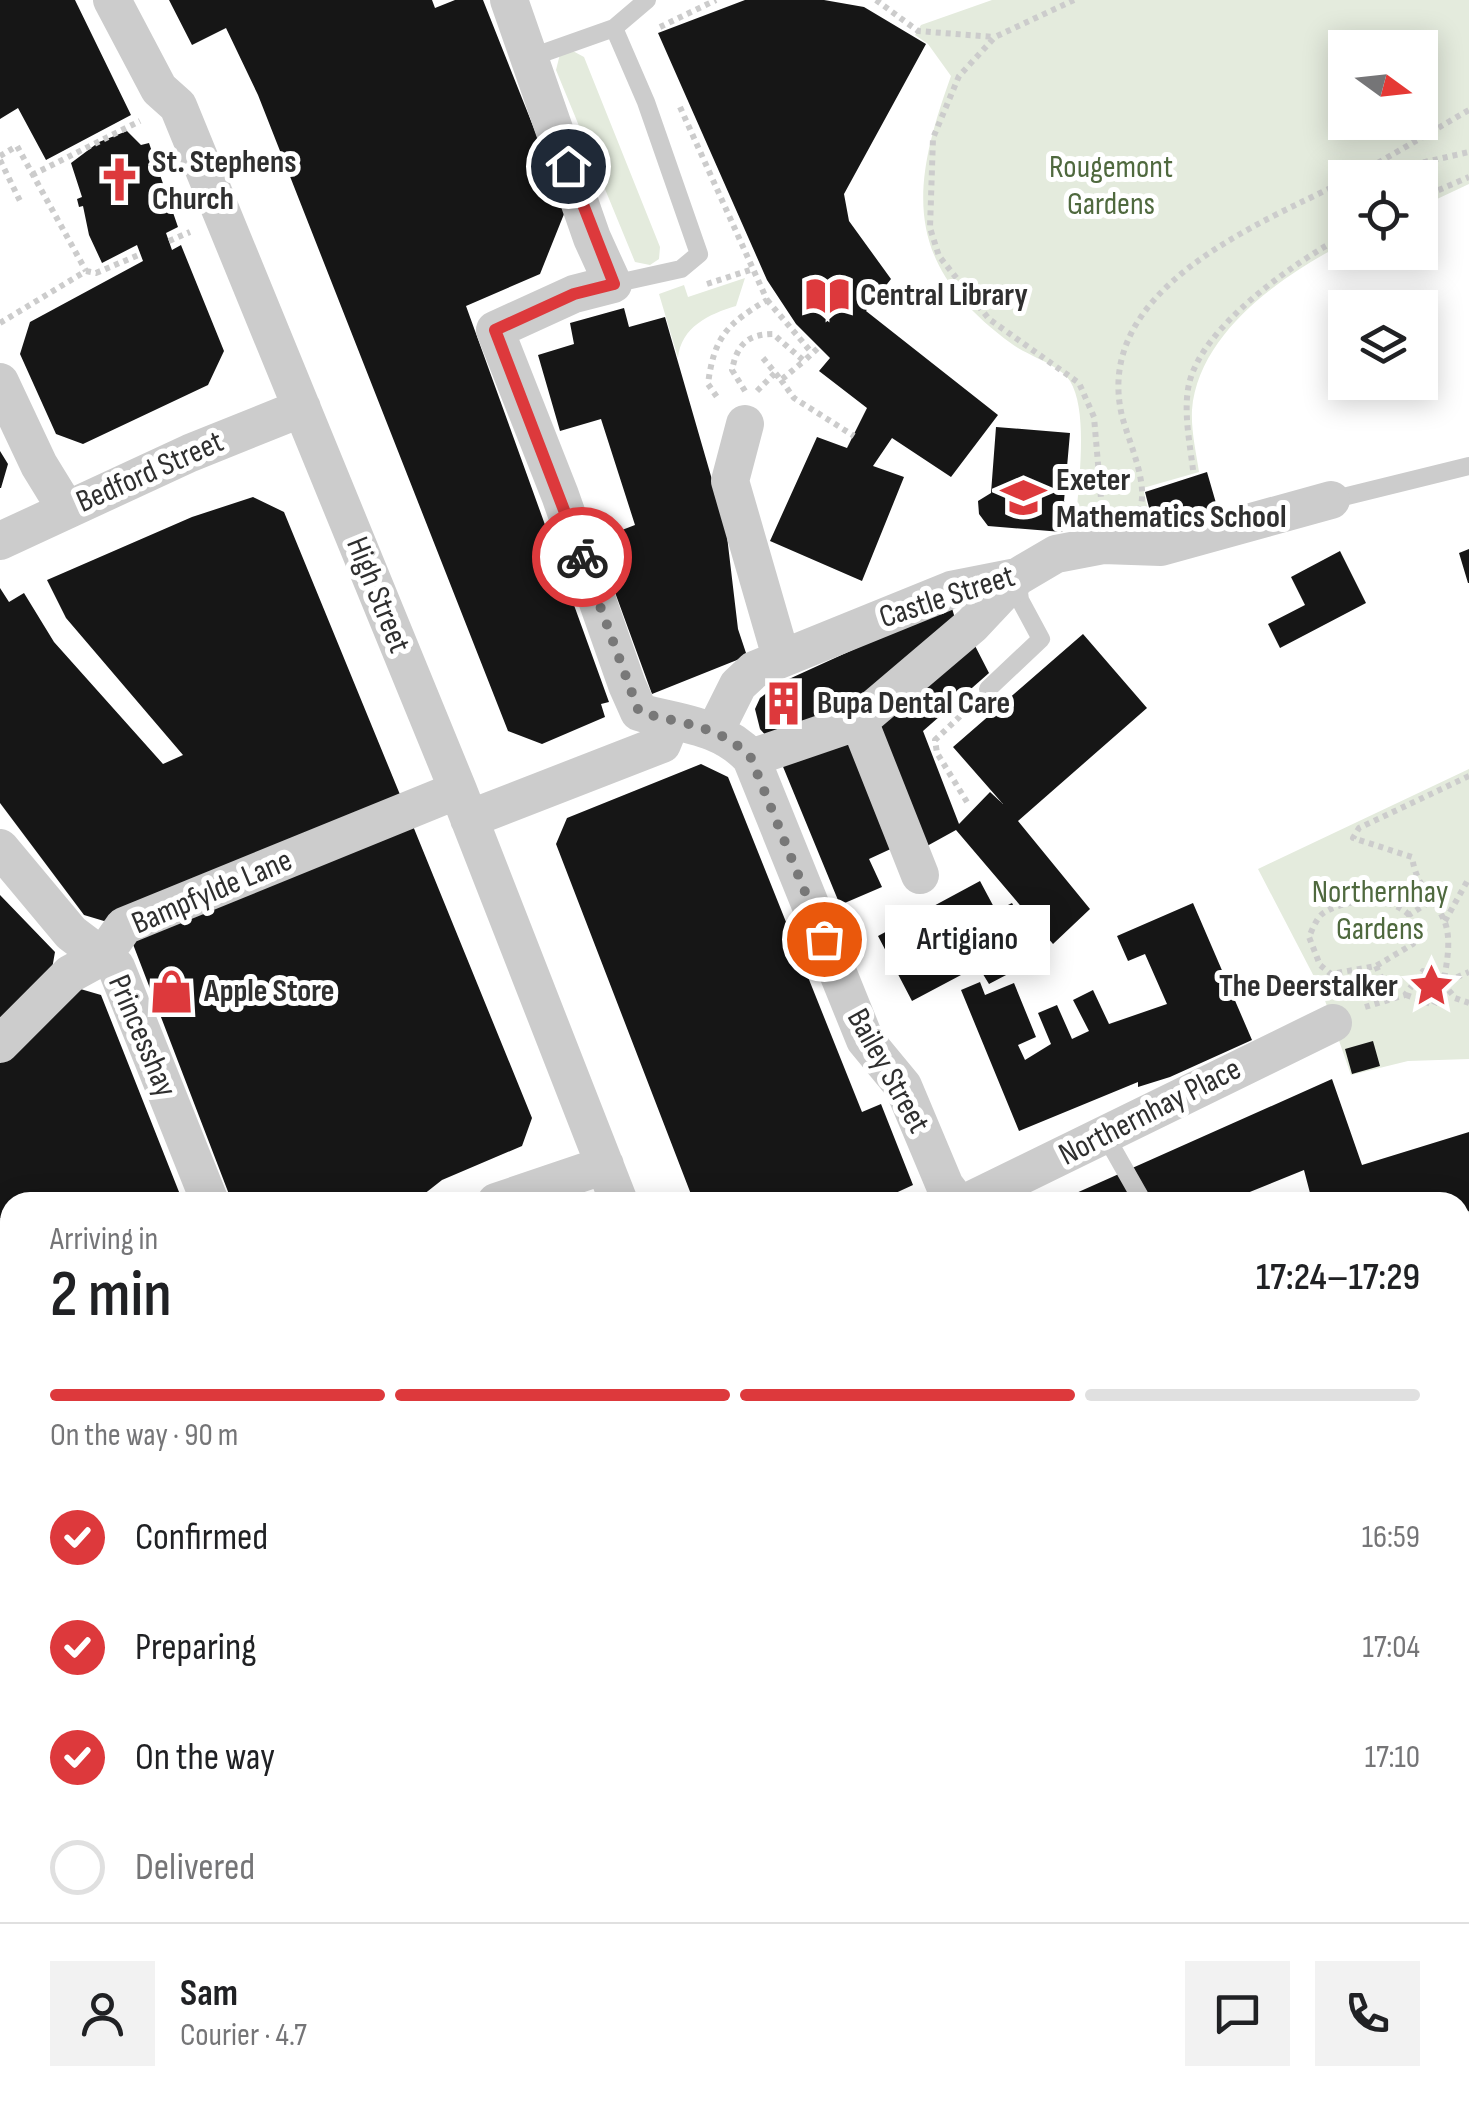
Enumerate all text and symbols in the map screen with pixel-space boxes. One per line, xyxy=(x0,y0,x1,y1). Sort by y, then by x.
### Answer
north arrow xyxy=(1328,30,1438,140)
map controls xyxy=(1328,30,1438,400)
pin xyxy=(526,124,611,209)
icon: home xyxy=(541,139,596,194)
place label: St. Stephens Church xyxy=(152,143,296,219)
park label: Rougemont Gardens xyxy=(1049,148,1173,224)
church icon: St. Stephens Church xyxy=(95,156,143,204)
button: locate xyxy=(1328,160,1438,270)
library icon: Central Library xyxy=(803,271,851,319)
place label: Central Library xyxy=(860,276,1028,315)
button: layers xyxy=(1328,290,1438,400)
street label: Bedford Street xyxy=(70,422,230,522)
place label: Exeter Mathematics School xyxy=(1056,461,1287,537)
school or university icon: Exeter Mathematics School xyxy=(999,474,1047,522)
courier xyxy=(532,507,632,607)
icon: bike xyxy=(555,530,610,585)
street label: High Street xyxy=(337,531,419,659)
street label: Castle Street xyxy=(874,557,1020,637)
building icon: Bupa Dental Care xyxy=(760,679,808,727)
place label: Bupa Dental Care xyxy=(817,684,1010,723)
street label: Bampfylde Lane xyxy=(126,841,298,943)
park label: Northernhay Gardens xyxy=(1312,873,1448,949)
pin xyxy=(782,897,867,982)
callout: Artigiano xyxy=(884,904,1049,974)
icon: bag xyxy=(797,912,852,967)
text: Artigiano xyxy=(917,920,1018,959)
place icon: The Deerstalker xyxy=(1407,962,1455,1010)
shop icon: Apple Store xyxy=(147,967,195,1015)
place label: The Deerstalker xyxy=(1219,967,1398,1006)
street label: Princesshay xyxy=(99,969,185,1103)
place label: Apple Store xyxy=(203,972,334,1011)
street label: Bailey Street xyxy=(838,1002,938,1140)
street label: Northernhay Place xyxy=(1053,1049,1247,1175)
text: Arriving in xyxy=(50,1220,158,1259)
text: 17:24–17:29 xyxy=(1256,1255,1420,1300)
text: 2 min xyxy=(50,1257,172,1335)
text: On the way · 90 m xyxy=(50,1416,238,1455)
icon: check xyxy=(50,1510,105,1565)
text: Confirmed xyxy=(135,1515,268,1560)
text: 16:59 xyxy=(1362,1518,1420,1557)
icon: check xyxy=(50,1620,105,1675)
text: Preparing xyxy=(135,1625,256,1670)
text: 17:04 xyxy=(1363,1628,1420,1667)
icon: check xyxy=(50,1730,105,1785)
text: On the way xyxy=(135,1735,275,1780)
text: 17:10 xyxy=(1365,1738,1420,1777)
text: Delivered xyxy=(135,1845,255,1890)
button: person xyxy=(50,1961,155,2066)
button: chat xyxy=(1185,1961,1290,2066)
button: phone xyxy=(1315,1961,1420,2066)
text: Sam xyxy=(180,1971,238,2016)
text: Courier · 4.7 xyxy=(180,2016,307,2055)

